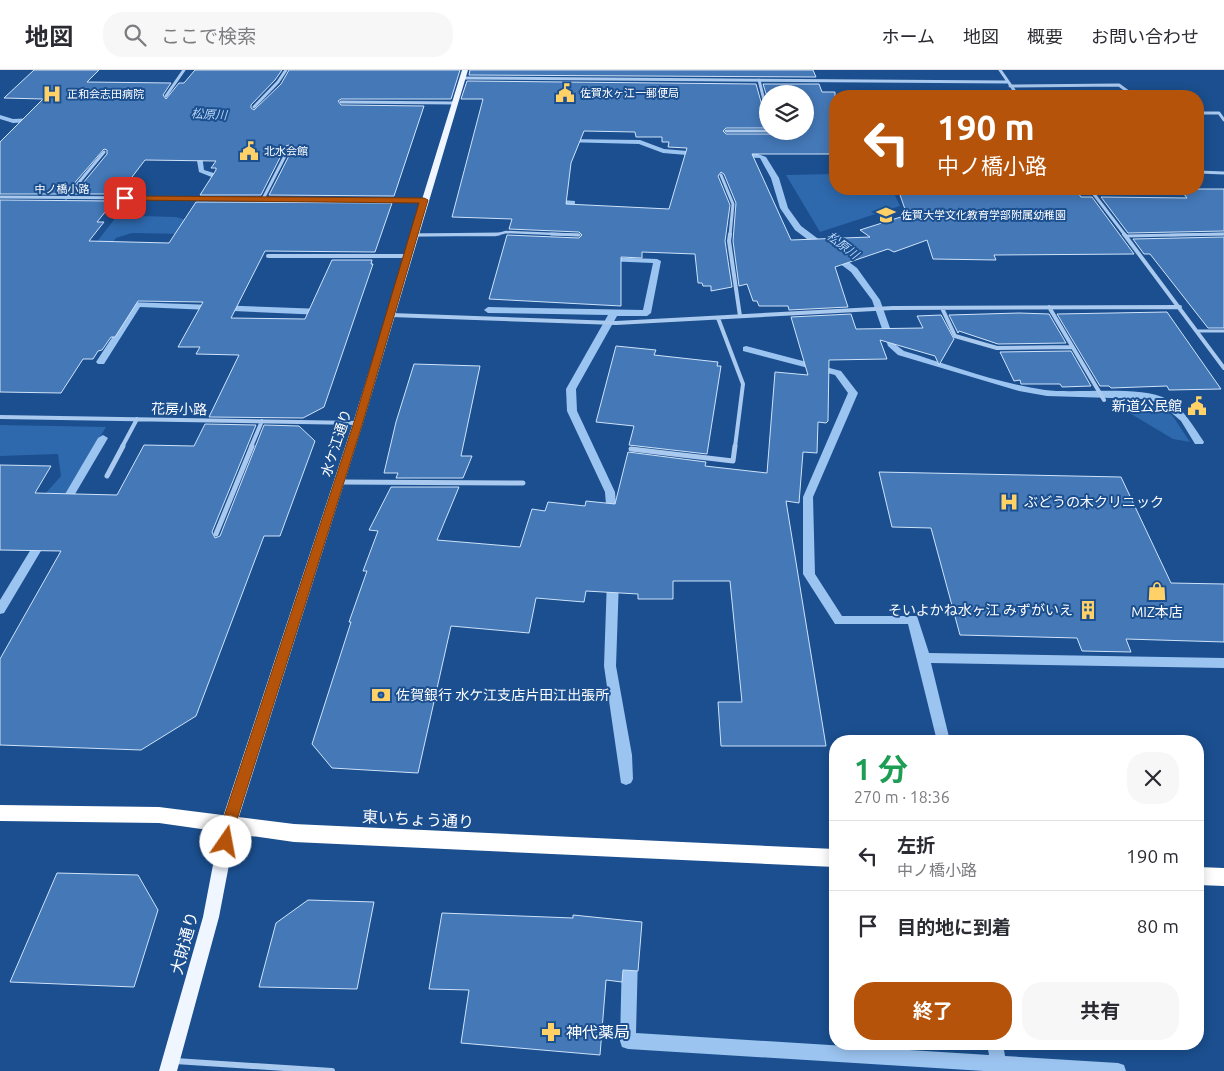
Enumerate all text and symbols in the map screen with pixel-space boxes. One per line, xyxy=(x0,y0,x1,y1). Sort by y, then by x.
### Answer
search box xyxy=(103,12,453,57)
icon: search xyxy=(121,21,149,49)
text: 地図 xyxy=(25,23,73,50)
text: ここで検索 xyxy=(161,25,256,47)
text: ホーム xyxy=(882,26,935,46)
text: 地図 xyxy=(963,26,999,46)
text: 概要 xyxy=(1027,26,1063,46)
text: お問い合わせ xyxy=(1091,26,1199,46)
public building icon: 佐賀水ヶ江一郵便局 xyxy=(554,82,576,104)
hospital icon: 正和会志田病院 xyxy=(41,83,63,105)
map controls xyxy=(759,85,814,140)
button: layers xyxy=(759,85,814,140)
place label: 佐賀水ヶ江一郵便局 xyxy=(580,87,679,99)
place label: 正和会志田病院 xyxy=(67,88,144,100)
water label: 松原川 xyxy=(191,107,229,122)
text: 190 m xyxy=(937,107,1035,147)
icon: left xyxy=(854,110,919,175)
public building icon: 北水会館 xyxy=(238,140,260,162)
place label: 北水会館 xyxy=(264,145,308,157)
text: 中ノ橋小路 xyxy=(937,153,1047,178)
pin xyxy=(104,177,146,219)
street label: 中ノ橋小路 xyxy=(35,183,90,195)
icon: arrive xyxy=(111,184,139,212)
school or university icon: 佐賀大学文化教育学部附属幼稚園 xyxy=(875,204,897,226)
place label: 佐賀大学文化教育学部附属幼稚園 xyxy=(901,209,1066,221)
water label: 松原川 xyxy=(825,229,863,262)
public building icon: 新道公民館 xyxy=(1186,395,1208,417)
place label: 新道公民館 xyxy=(1112,398,1182,414)
street label: 花房小路 xyxy=(151,401,207,417)
street label: 水ケ江通り xyxy=(318,407,354,479)
hospital icon: ぶどうの木クリニック xyxy=(998,491,1020,513)
place label: ぶどうの木クリニック xyxy=(1024,494,1164,510)
shop icon: MIZ本店 xyxy=(1146,580,1168,602)
building icon: そいよかね水ヶ江 みずがいえ xyxy=(1077,599,1099,621)
place label: そいよかね水ヶ江 みずがいえ xyxy=(888,602,1073,618)
place label: MIZ本店 xyxy=(1131,604,1183,620)
bank icon: 佐賀銀行 水ケ江支店片田江出張所 xyxy=(370,684,392,706)
place label: 佐賀銀行 水ケ江支店片田江出張所 xyxy=(396,687,609,703)
text: 1 分 xyxy=(854,752,908,786)
button: close xyxy=(1127,752,1179,804)
text: 270 m · 18:36 xyxy=(854,788,950,806)
street label: 東いちょう通り xyxy=(362,807,474,831)
position arrow xyxy=(199,815,251,867)
text: 左折 xyxy=(897,834,935,856)
icon: left xyxy=(854,842,882,870)
text: 190 m xyxy=(1126,845,1179,867)
text: 中ノ橋小路 xyxy=(897,861,977,879)
street label: 大財通り xyxy=(167,910,201,976)
icon: arrive xyxy=(854,912,882,940)
text: 80 m xyxy=(1137,915,1179,937)
text: 目的地に到着 xyxy=(897,916,1011,938)
button: 終了 xyxy=(854,982,1012,1040)
button: 共有 xyxy=(1022,982,1179,1040)
pharmacy icon: 神代薬局 xyxy=(540,1021,562,1043)
place label: 神代薬局 xyxy=(566,1023,630,1041)

